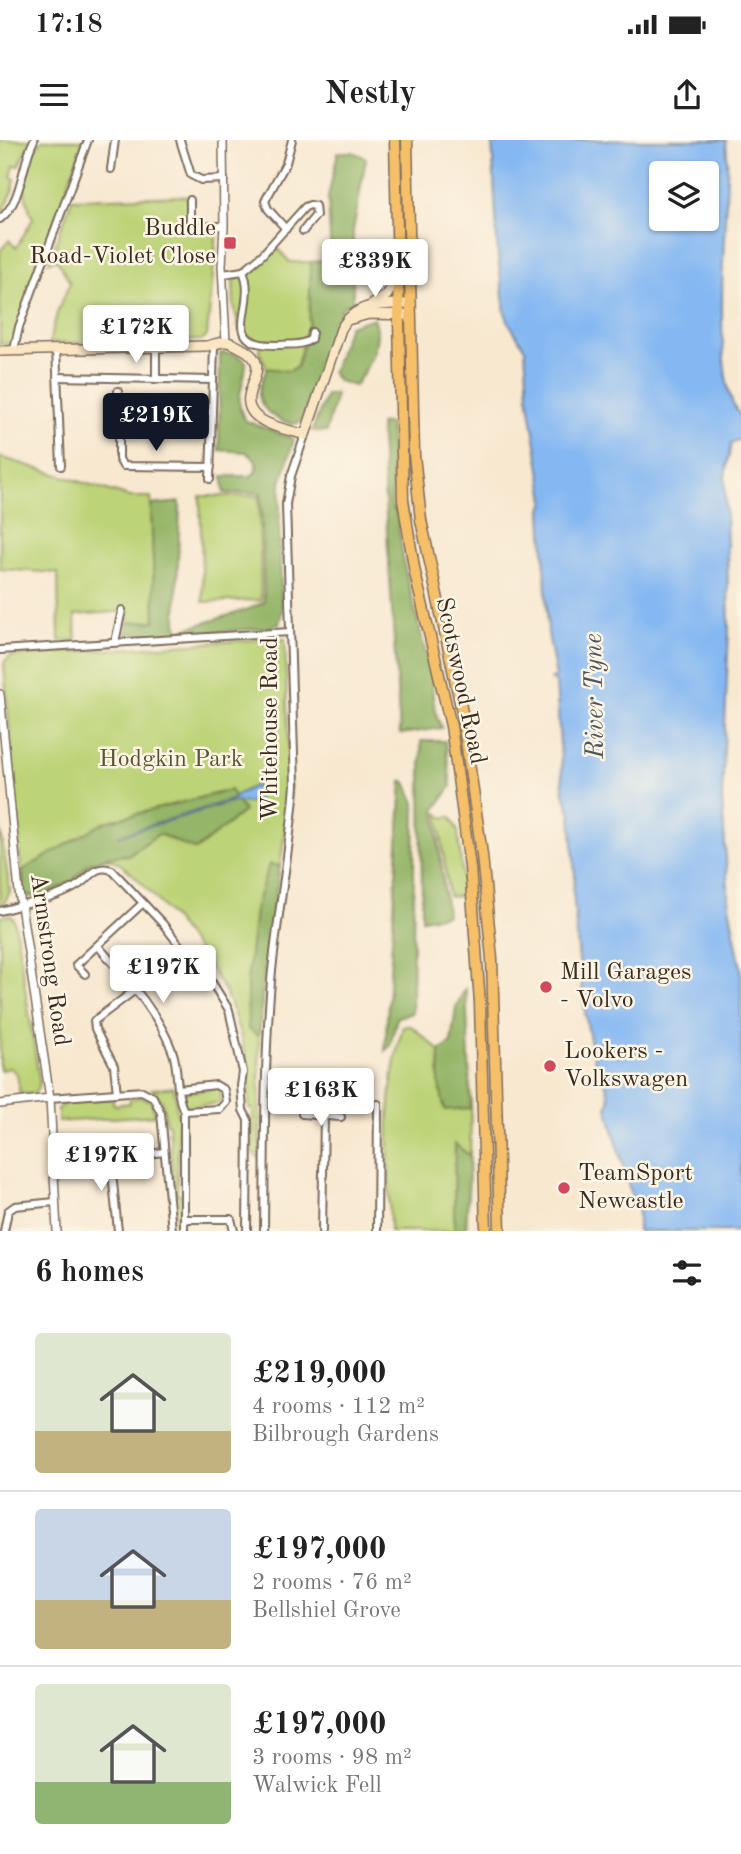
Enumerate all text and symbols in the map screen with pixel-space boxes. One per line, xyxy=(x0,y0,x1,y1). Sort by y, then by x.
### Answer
text: 17:18 xyxy=(35,12,103,38)
icon: menu xyxy=(35,76,73,114)
icon: share xyxy=(668,76,706,114)
text: Nestly xyxy=(325,79,416,111)
map controls xyxy=(649,161,719,231)
button: layers xyxy=(649,161,719,231)
place label: Buddle Road-Violet Close xyxy=(29,217,216,269)
marker: Buddle Road-Violet Close xyxy=(222,235,238,251)
pin: £339K xyxy=(326,240,424,299)
text: £339K xyxy=(338,250,412,273)
pin: £172K xyxy=(87,306,185,365)
text: £172K xyxy=(99,316,173,339)
pin: £219K xyxy=(107,394,205,453)
text: £219K xyxy=(119,404,193,427)
street label: Scotswood Road xyxy=(431,595,489,767)
water label: River Tyne xyxy=(581,633,609,760)
street label: Whitehouse Road xyxy=(259,637,283,821)
park label: Hodgkin Park xyxy=(99,748,243,772)
street label: Armstrong Road xyxy=(25,872,73,1048)
pin: £197K xyxy=(114,946,212,1005)
text: £197K xyxy=(126,956,200,979)
place label: Mill Garages - Volvo xyxy=(560,961,692,1013)
marker: Mill Garages - Volvo xyxy=(538,979,554,995)
place label: Lookers - Volkswagen xyxy=(564,1040,688,1092)
marker: Lookers - Volkswagen xyxy=(542,1058,558,1074)
pin: £163K xyxy=(272,1068,370,1128)
text: £163K xyxy=(284,1079,358,1102)
pin: £197K xyxy=(52,1133,150,1193)
text: £197K xyxy=(64,1144,138,1167)
place label: TeamSport Newcastle xyxy=(578,1162,693,1214)
marker: TeamSport Newcastle xyxy=(556,1180,572,1196)
icon: filters xyxy=(668,1254,706,1292)
text: 6 homes xyxy=(35,1258,144,1288)
text: £219,000 xyxy=(252,1359,386,1389)
icon: home xyxy=(91,1361,175,1445)
text: 4 rooms · 112 m² xyxy=(252,1395,425,1418)
text: Bilbrough Gardens xyxy=(252,1423,439,1446)
text: £197,000 xyxy=(252,1535,386,1565)
icon: home xyxy=(91,1537,175,1621)
text: 2 rooms · 76 m² xyxy=(252,1571,412,1594)
text: Bellshiel Grove xyxy=(252,1599,401,1622)
text: £197,000 xyxy=(252,1710,386,1740)
icon: home xyxy=(91,1712,175,1796)
text: 3 rooms · 98 m² xyxy=(252,1746,412,1769)
text: Walwick Fell xyxy=(252,1774,382,1797)

